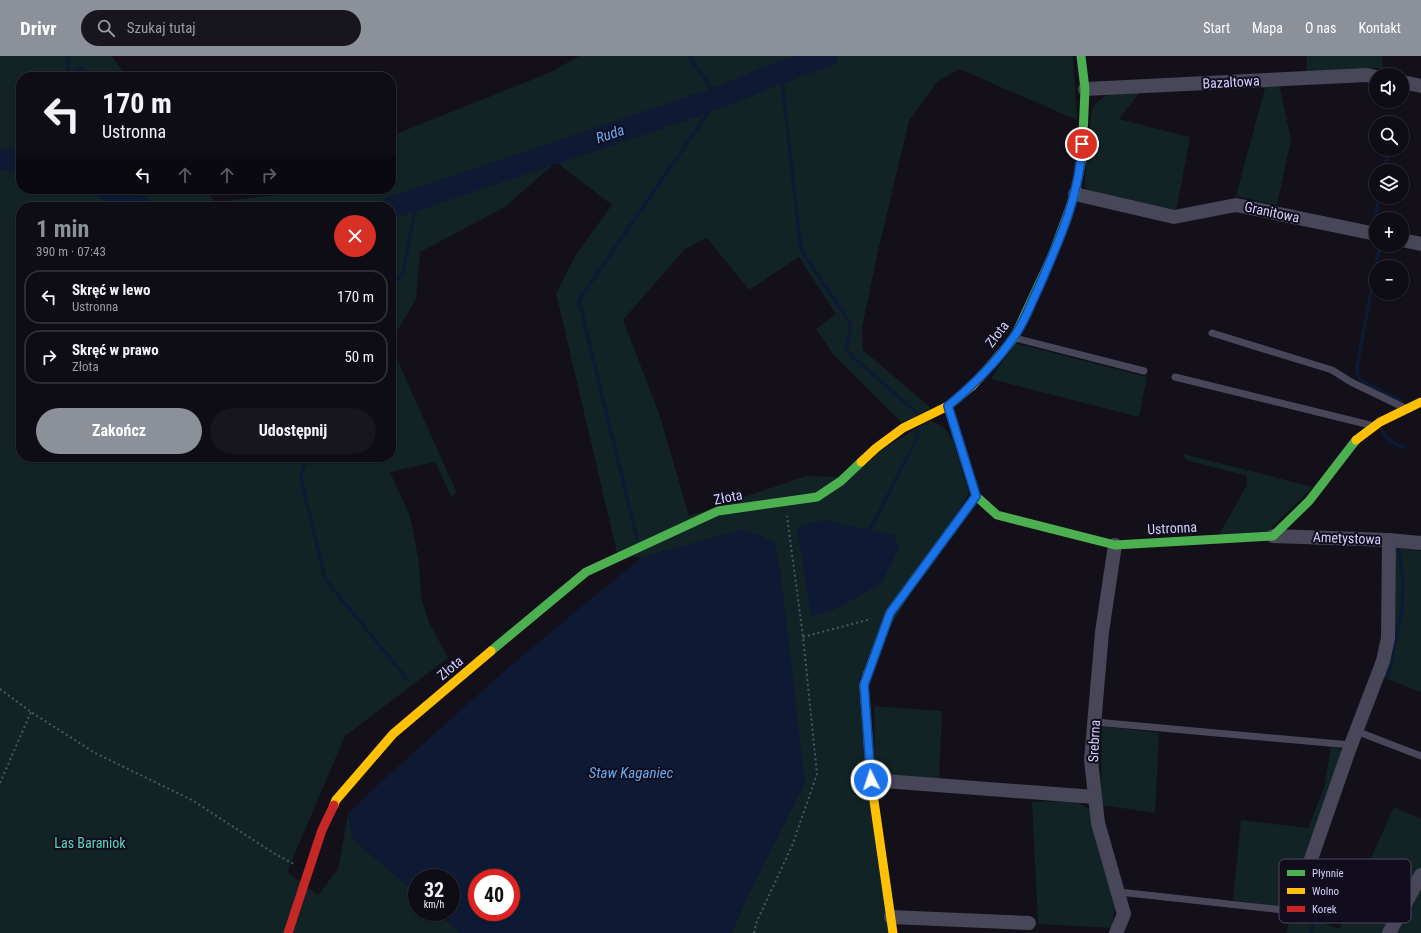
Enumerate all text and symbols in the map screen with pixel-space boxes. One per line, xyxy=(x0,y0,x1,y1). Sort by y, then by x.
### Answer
search box xyxy=(81,10,361,46)
text: Drivr xyxy=(20,17,57,40)
icon: search xyxy=(95,17,117,39)
text: Szukaj tutaj xyxy=(127,19,196,37)
text: Start xyxy=(1203,20,1230,36)
text: Mapa xyxy=(1252,20,1283,36)
text: O nas xyxy=(1305,20,1336,36)
text: Kontakt xyxy=(1358,20,1401,36)
map controls xyxy=(1369,68,1409,300)
button: sound xyxy=(1369,68,1409,108)
street label: Bazaltowa xyxy=(1202,73,1260,91)
text: 170 m xyxy=(102,87,172,120)
icon: left xyxy=(36,88,88,140)
button: search xyxy=(1369,116,1409,156)
text: Ustronna xyxy=(102,121,166,142)
water label: Ruda xyxy=(593,121,627,147)
pin xyxy=(1065,127,1099,161)
icon: arrive xyxy=(1071,133,1093,155)
icon: left xyxy=(132,164,154,186)
icon: ahead xyxy=(174,164,196,186)
icon: ahead xyxy=(216,164,238,186)
icon: right xyxy=(258,164,280,186)
button: layers xyxy=(1369,164,1409,204)
street label: Granitowa xyxy=(1243,198,1301,226)
button: + xyxy=(1369,212,1409,252)
text: 1 min xyxy=(36,215,89,243)
button: close xyxy=(334,215,376,257)
text: 390 m · 07:43 xyxy=(36,244,106,259)
button: − xyxy=(1369,260,1409,300)
text: Skręć w lewo xyxy=(72,281,151,299)
icon: left xyxy=(38,286,60,308)
text: 170 m xyxy=(337,288,374,306)
text: Ustronna xyxy=(72,299,118,314)
street label: Złota xyxy=(982,318,1012,350)
text: Skręć w prawo xyxy=(72,341,159,359)
icon: right xyxy=(38,346,60,368)
text: 50 m xyxy=(344,348,374,366)
text: Złota xyxy=(72,359,99,374)
button: Zakończ xyxy=(36,408,202,454)
button: Udostępnij xyxy=(210,408,376,454)
street label: Złota xyxy=(712,486,744,508)
street label: Ustronna xyxy=(1147,519,1197,537)
street label: Ametystowa xyxy=(1313,529,1381,547)
street label: Złota xyxy=(434,653,466,683)
street label: Srebrna xyxy=(1085,719,1103,763)
position arrow xyxy=(850,759,892,801)
water label: Staw Kaganiec xyxy=(589,764,674,782)
park label: Las Baraniok xyxy=(54,835,126,851)
legend xyxy=(1279,859,1411,923)
text: Płynnie xyxy=(1312,867,1344,880)
speed limit sign: 40 xyxy=(468,869,520,921)
text: 32 xyxy=(424,878,444,902)
text: Wolno xyxy=(1312,885,1340,898)
text: km/h xyxy=(424,899,444,910)
text: Korek xyxy=(1312,903,1337,916)

